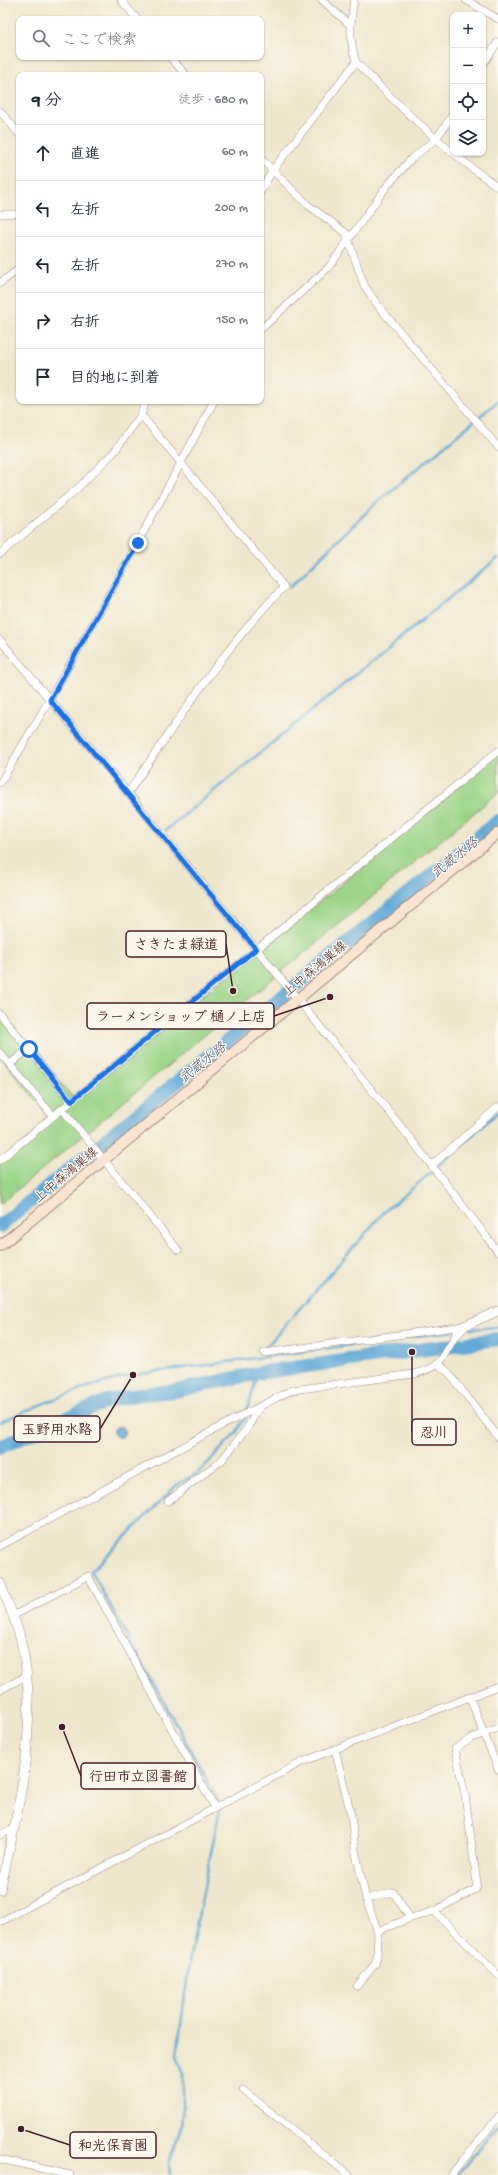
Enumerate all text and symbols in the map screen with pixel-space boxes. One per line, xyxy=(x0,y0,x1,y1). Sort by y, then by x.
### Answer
map controls xyxy=(450,12,486,156)
button: + xyxy=(450,12,486,48)
search box xyxy=(16,16,264,60)
icon: search xyxy=(30,27,52,49)
text: ここで検索 xyxy=(62,32,137,50)
button: − xyxy=(450,48,486,84)
button: locate xyxy=(450,84,486,120)
text: 9 分 xyxy=(32,92,62,112)
text: 徒歩 · 680 m xyxy=(178,93,248,108)
button: layers xyxy=(450,120,486,156)
icon: ahead xyxy=(32,142,54,164)
text: 60 m xyxy=(222,145,248,160)
text: 直進 xyxy=(70,146,100,164)
icon: left xyxy=(32,198,54,220)
text: 200 m xyxy=(215,201,248,216)
text: 左折 xyxy=(70,202,100,220)
icon: left xyxy=(32,254,54,276)
text: 270 m xyxy=(215,257,248,272)
text: 左折 xyxy=(70,258,100,276)
icon: right xyxy=(32,310,54,332)
text: 150 m xyxy=(216,313,248,328)
text: 右折 xyxy=(70,314,100,332)
icon: arrive xyxy=(32,366,54,388)
text: 目的地に到着 xyxy=(70,370,160,388)
route end xyxy=(129,534,147,552)
water label: 武蔵水路 xyxy=(428,833,483,883)
callout: さきたま緑道 xyxy=(126,931,226,957)
text: さきたま緑道 xyxy=(134,937,218,955)
street label: 上中森鴻巣線 xyxy=(281,938,351,1001)
callout: ラーメンショップ 樋ノ上店 xyxy=(87,1003,274,1029)
text: ラーメンショップ 樋ノ上店 xyxy=(96,1009,266,1027)
water label: 武蔵水路 xyxy=(176,1038,231,1088)
route start xyxy=(20,1040,38,1058)
street label: 上中森鴻巣線 xyxy=(32,1144,102,1207)
callout: 玉野用水路 xyxy=(14,1416,100,1442)
callout: 忍川 xyxy=(412,1419,456,1445)
text: 玉野用水路 xyxy=(22,1422,92,1440)
text: 忍川 xyxy=(420,1426,448,1443)
callout: 行田市立図書館 xyxy=(81,1763,195,1789)
text: 行田市立図書館 xyxy=(89,1769,187,1787)
callout: 和光保育園 xyxy=(70,2132,156,2158)
text: 和光保育園 xyxy=(78,2138,148,2156)

